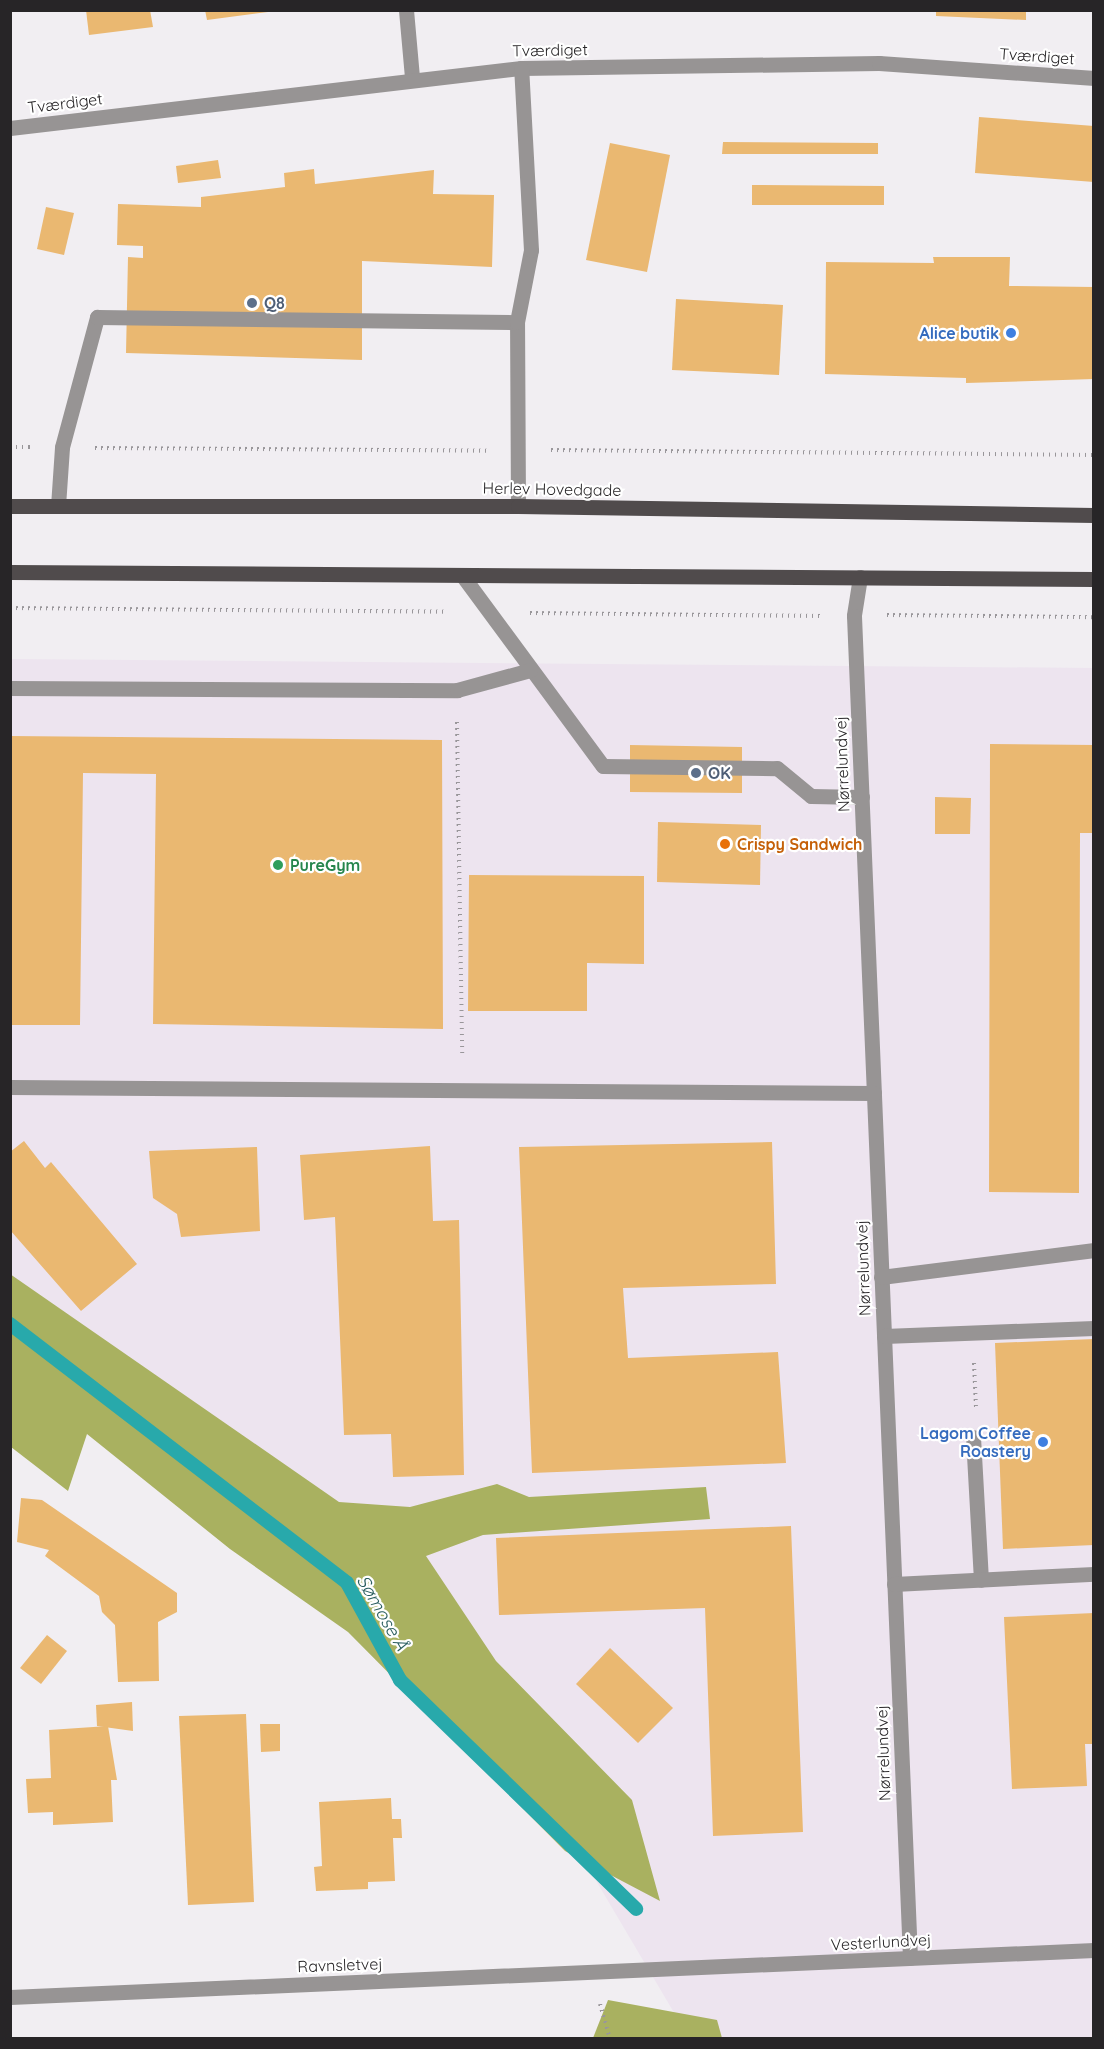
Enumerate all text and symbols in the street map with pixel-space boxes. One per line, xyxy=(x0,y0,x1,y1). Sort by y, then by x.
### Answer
street label: Tværdiget xyxy=(512,40,588,60)
street label: Tværdiget xyxy=(999,44,1075,68)
street label: Tværdiget xyxy=(26,89,104,117)
place label: Q8 xyxy=(264,293,285,313)
marker: Q8 xyxy=(245,296,259,310)
place label: Alice butik xyxy=(920,323,999,343)
marker: Alice butik xyxy=(1004,326,1018,340)
street label: Herlev Hovedgade xyxy=(483,478,621,500)
street label: Nørrelundvej xyxy=(831,716,853,812)
place label: OK xyxy=(708,763,731,783)
marker: OK xyxy=(689,766,703,780)
place label: Crispy Sandwich xyxy=(737,834,862,854)
marker: Crispy Sandwich xyxy=(718,837,732,851)
place label: PureGym xyxy=(290,855,360,875)
marker: PureGym xyxy=(271,858,285,872)
street label: Nørrelundvej xyxy=(852,1220,874,1316)
place label: Lagom Coffee Roastery xyxy=(920,1423,1031,1461)
marker: Lagom Coffee Roastery xyxy=(1036,1435,1050,1449)
water label: Sømose Å xyxy=(352,1571,412,1655)
street label: Nørrelundvej xyxy=(872,1705,894,1801)
street label: Vesterlundvej xyxy=(830,1930,932,1954)
street label: Ravnsletvej xyxy=(297,1954,383,1976)

